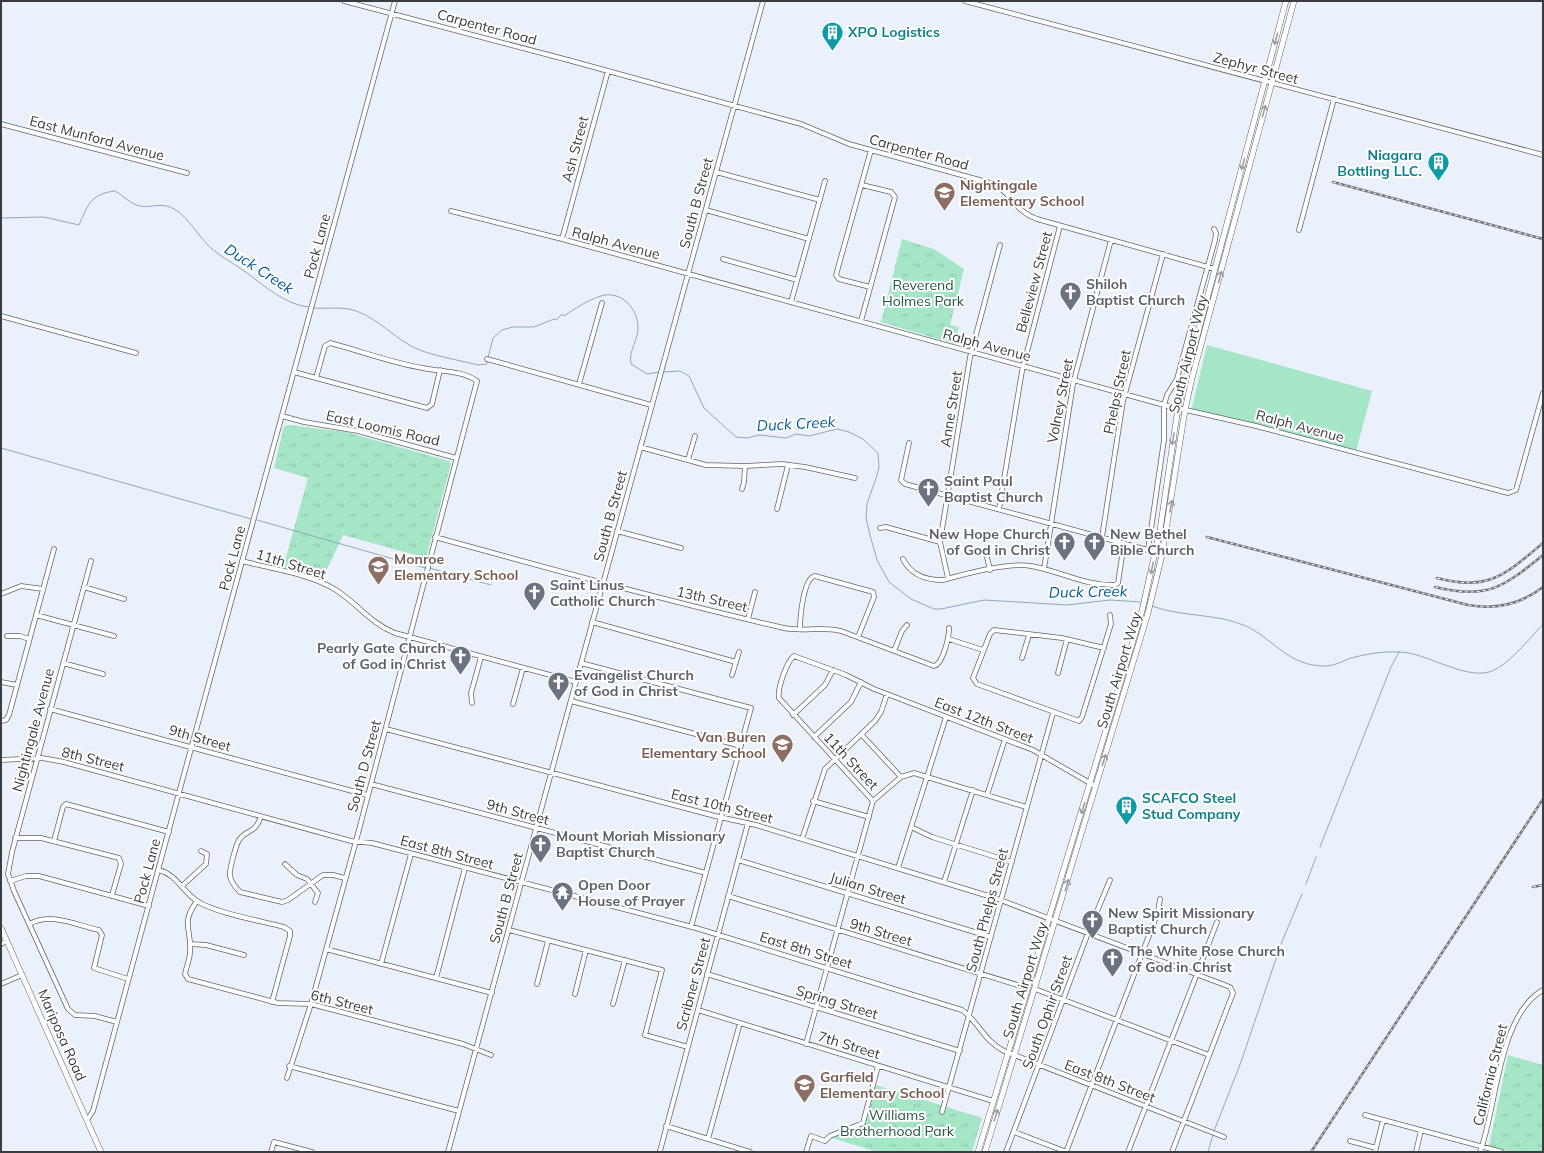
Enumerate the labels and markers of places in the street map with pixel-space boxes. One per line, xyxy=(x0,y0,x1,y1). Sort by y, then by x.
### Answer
building icon: XPO Logistics xyxy=(820,19,846,52)
place label: XPO Logistics xyxy=(847,23,940,41)
place label: Niagara Bottling LLC. xyxy=(1337,146,1422,180)
building icon: Niagara Bottling LLC. xyxy=(1425,150,1451,183)
place label: Nightingale Elementary School xyxy=(960,176,1084,210)
school or university icon: Nightingale Elementary School xyxy=(932,180,958,213)
place label: Shiloh Baptist Church xyxy=(1086,275,1185,309)
church icon: Shiloh Baptist Church xyxy=(1057,279,1083,312)
place label: Saint Paul Baptist Church xyxy=(944,472,1043,506)
church icon: Saint Paul Baptist Church xyxy=(915,476,941,509)
place label: New Hope Church of God in Christ xyxy=(929,525,1051,559)
place label: New Bethel Bible Church xyxy=(1110,525,1194,559)
church icon: New Hope Church of God in Christ xyxy=(1052,529,1078,562)
church icon: New Bethel Bible Church xyxy=(1081,529,1107,562)
place label: Monroe Elementary School xyxy=(394,550,518,584)
school or university icon: Monroe Elementary School xyxy=(366,554,392,587)
place label: Saint Linus Catholic Church xyxy=(550,576,656,610)
church icon: Saint Linus Catholic Church xyxy=(522,580,548,613)
place label: Pearly Gate Church of God in Christ xyxy=(317,639,447,673)
church icon: Pearly Gate Church of God in Christ xyxy=(448,643,474,676)
place label: Evangelist Church of God in Christ xyxy=(574,666,694,700)
church icon: Evangelist Church of God in Christ xyxy=(545,670,571,703)
place label: Van Buren Elementary School xyxy=(642,728,766,762)
school or university icon: Van Buren Elementary School xyxy=(769,732,795,765)
place label: SCAFCO Steel Stud Company xyxy=(1142,789,1241,823)
building icon: SCAFCO Steel Stud Company xyxy=(1113,793,1139,826)
place label: Mount Moriah Missionary Baptist Church xyxy=(556,827,726,861)
church icon: Mount Moriah Missionary Baptist Church xyxy=(528,831,554,864)
place label: Open Door House of Prayer xyxy=(578,876,686,910)
temple icon: Open Door House of Prayer xyxy=(549,880,575,913)
place label: New Spirit Missionary Baptist Church xyxy=(1108,904,1255,938)
church icon: New Spirit Missionary Baptist Church xyxy=(1079,908,1105,941)
place label: The White Rose Church of God in Christ xyxy=(1128,942,1285,976)
church icon: The White Rose Church of God in Christ xyxy=(1099,946,1125,979)
place label: Garfield Elementary School xyxy=(820,1068,944,1102)
school or university icon: Garfield Elementary School xyxy=(792,1072,818,1105)

